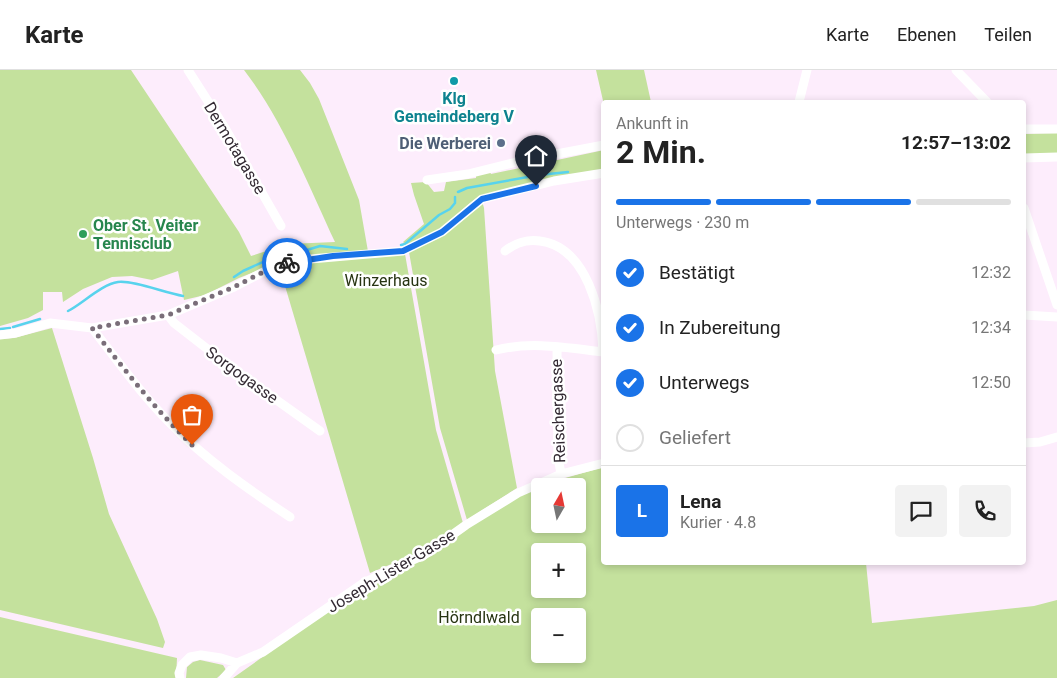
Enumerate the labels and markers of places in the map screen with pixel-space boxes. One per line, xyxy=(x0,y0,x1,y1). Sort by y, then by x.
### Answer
marker: Klg Gemeindeberg V xyxy=(448,75,460,87)
place label: Klg Gemeindeberg V xyxy=(394,89,514,126)
place label: Die Werberei xyxy=(399,134,491,153)
pin xyxy=(515,135,557,186)
marker: Die Werberei xyxy=(495,137,507,149)
place label: Ober St. Veiter Tennisclub xyxy=(93,216,198,253)
marker: Ober St. Veiter Tennisclub xyxy=(77,228,89,240)
pin xyxy=(171,394,213,445)

